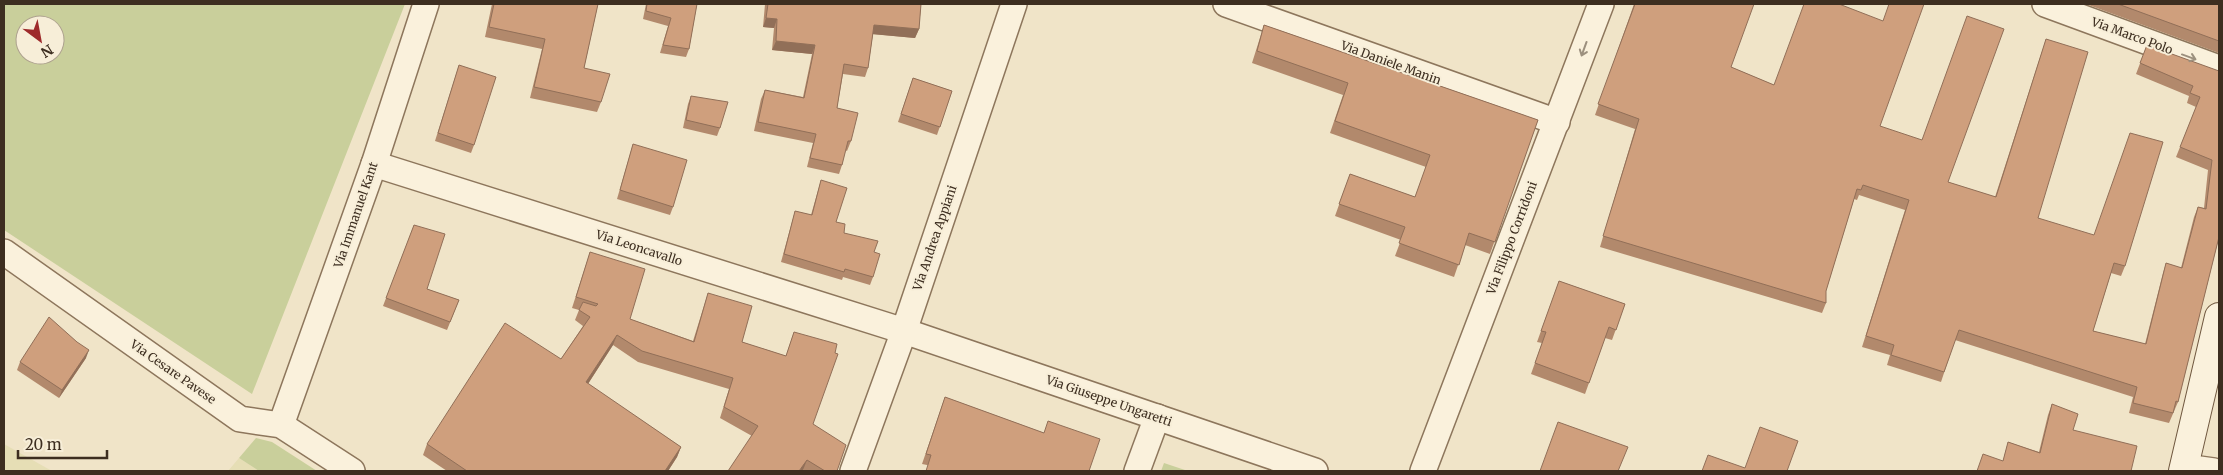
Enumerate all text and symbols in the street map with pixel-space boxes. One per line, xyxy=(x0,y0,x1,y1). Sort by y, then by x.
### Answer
street label: Via Marco Polo xyxy=(2089,14,2175,57)
north arrow xyxy=(15,15,65,65)
street label: Via Daniele Manin xyxy=(1338,37,1443,88)
text: N xyxy=(37,40,56,62)
one-way arrow xyxy=(1579,41,1588,57)
one-way arrow xyxy=(2181,53,2197,62)
street label: Via Immanuel Kant xyxy=(330,160,381,271)
street label: Via Filippo Corridoni xyxy=(1483,179,1540,297)
street label: Via Andrea Appiani xyxy=(909,183,960,293)
street label: Via Leoncavallo xyxy=(593,226,684,269)
street label: Via Cesare Pavese xyxy=(127,336,219,407)
street label: Via Giuseppe Ungaretti xyxy=(1043,372,1174,429)
scale bar xyxy=(18,428,106,460)
text: 20 m xyxy=(25,435,62,454)

